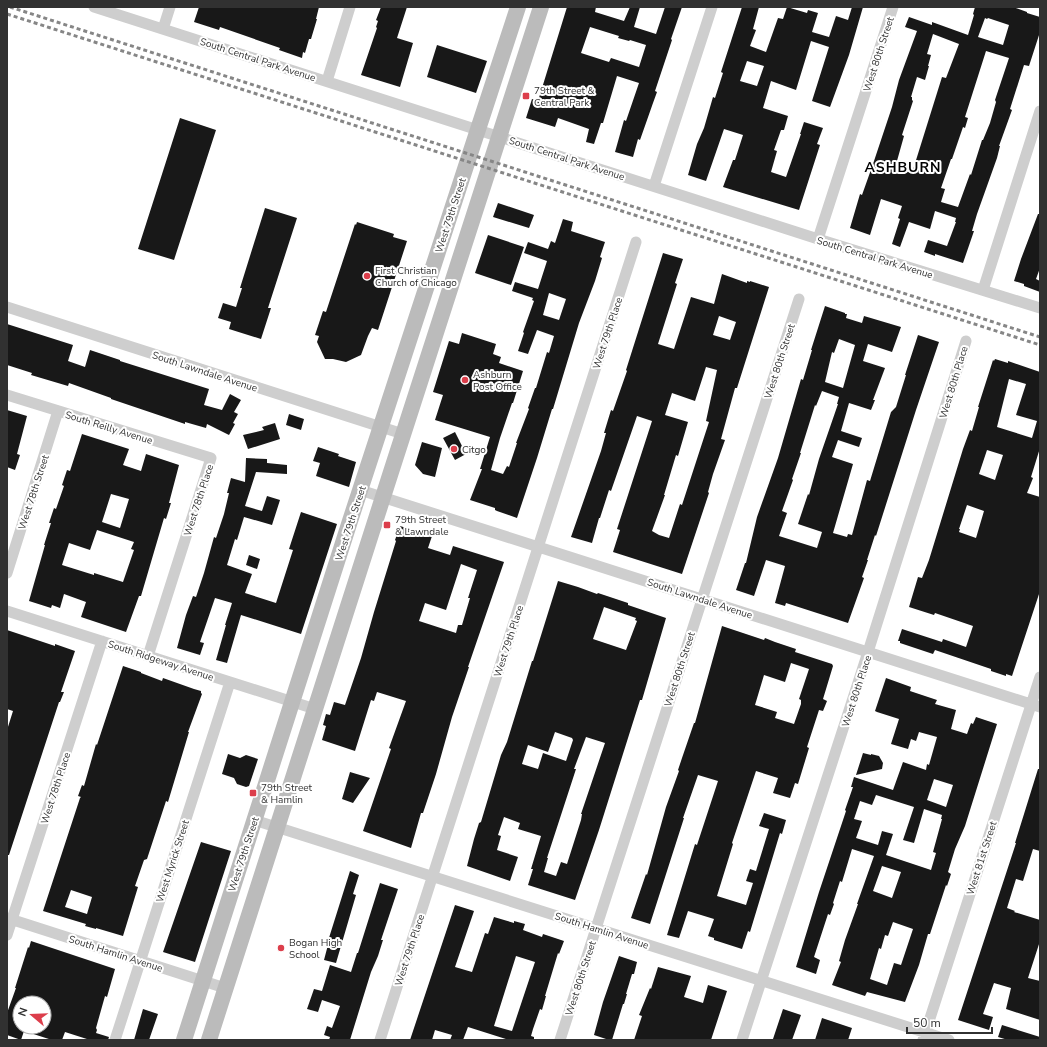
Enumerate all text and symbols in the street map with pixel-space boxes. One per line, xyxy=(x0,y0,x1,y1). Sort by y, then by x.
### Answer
street label: West 80th Street xyxy=(860,15,898,93)
street label: South Central Park Avenue xyxy=(198,35,317,85)
place label: 79th Street & Central Park xyxy=(534,84,595,110)
marker: 79th Street & Central Park xyxy=(521,91,531,101)
street label: South Central Park Avenue xyxy=(507,134,626,184)
district label: ASHBURN xyxy=(865,158,942,177)
street label: West 79th Street xyxy=(432,176,470,254)
street label: South Central Park Avenue xyxy=(815,234,935,282)
place label: First Christian Church of Chicago xyxy=(375,264,457,290)
marker: First Christian Church of Chicago xyxy=(362,271,372,281)
street label: West 79th Place xyxy=(590,296,626,371)
street label: West 80th Street xyxy=(761,322,799,400)
street label: West 80th Place xyxy=(936,344,972,420)
street label: South Lawndale Avenue xyxy=(150,348,259,396)
place label: Ashburn Post Office xyxy=(473,368,522,394)
marker: Ashburn Post Office xyxy=(460,375,470,385)
street label: South Reilly Avenue xyxy=(63,408,154,448)
place label: Citgo xyxy=(462,443,486,457)
marker: Citgo xyxy=(449,444,459,454)
street label: West 78th Street xyxy=(15,453,53,531)
street label: West 78th Place xyxy=(181,463,217,538)
street label: West 79th Street xyxy=(332,484,370,562)
place label: 79th Street & Lawndale xyxy=(395,513,449,539)
marker: 79th Street & Lawndale xyxy=(382,520,392,530)
street label: South Lawndale Avenue xyxy=(645,575,754,623)
street label: West 79th Place xyxy=(491,604,527,679)
street label: West 80th Street xyxy=(661,630,699,708)
street label: South Ridgeway Avenue xyxy=(106,637,215,685)
street label: West 80th Place xyxy=(839,654,875,729)
street label: West 78th Place xyxy=(38,751,74,826)
place label: 79th Street & Hamlin xyxy=(261,781,313,807)
marker: 79th Street & Hamlin xyxy=(248,788,258,798)
street label: West 79th Street xyxy=(225,815,263,893)
street label: West Myrick Street xyxy=(153,818,193,904)
street label: West 81st Street xyxy=(963,819,1001,897)
street label: South Hamlin Avenue xyxy=(553,909,651,953)
street label: West 79th Place xyxy=(392,913,428,988)
street label: South Hamlin Avenue xyxy=(67,932,165,976)
place label: Bogan High School xyxy=(289,936,342,962)
street label: West 80th Street xyxy=(562,939,600,1017)
marker: Bogan High School xyxy=(276,943,286,953)
north arrow xyxy=(12,995,52,1035)
text: N xyxy=(15,1006,31,1018)
scale bar xyxy=(907,1009,992,1035)
text: 50 m xyxy=(913,1015,941,1031)

